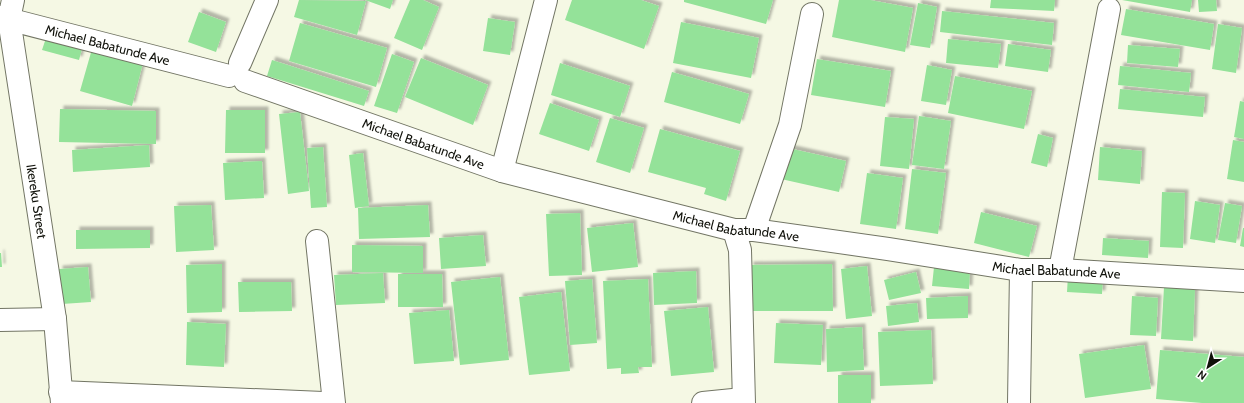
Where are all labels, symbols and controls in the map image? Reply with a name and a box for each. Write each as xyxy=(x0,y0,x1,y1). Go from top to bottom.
street label: Michael Babatunde Ave xyxy=(43,21,172,69)
street label: Michael Babatunde Ave xyxy=(360,115,487,172)
street label: Ikereku Street xyxy=(23,163,51,240)
street label: Michael Babatunde Ave xyxy=(671,207,800,244)
street label: Michael Babatunde Ave xyxy=(991,258,1121,282)
north arrow xyxy=(1188,347,1228,387)
text: N xyxy=(1195,367,1209,383)

